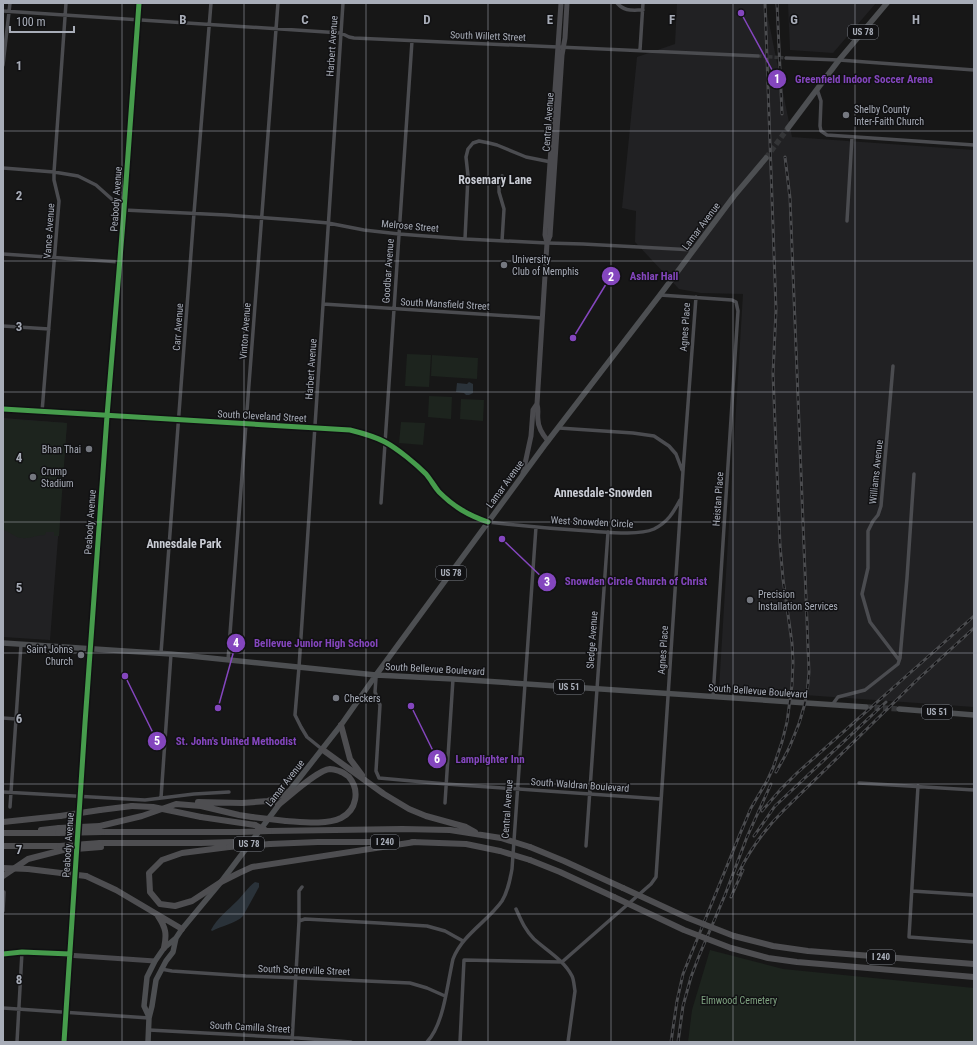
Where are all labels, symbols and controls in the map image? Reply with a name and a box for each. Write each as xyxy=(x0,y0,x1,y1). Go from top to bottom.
scale bar xyxy=(10,8,74,34)
text: B xyxy=(179,12,187,27)
text: C xyxy=(301,12,309,27)
text: D xyxy=(423,12,431,27)
text: E xyxy=(547,12,554,27)
text: F xyxy=(669,12,675,27)
text: G xyxy=(790,12,798,27)
text: H xyxy=(912,12,920,27)
text: 100 m xyxy=(16,15,46,29)
street label: Harbert Avenue xyxy=(324,15,340,77)
road number: US 78 xyxy=(848,25,878,39)
street label: South Willett Street xyxy=(450,29,526,43)
text: 1 xyxy=(16,58,22,73)
callout: Greenfield Indoor Soccer Arena xyxy=(767,67,941,90)
text: 1 xyxy=(774,72,780,86)
text: Greenfield Indoor Soccer Arena xyxy=(795,73,933,86)
street label: Central Avenue xyxy=(540,92,556,152)
place label: Shelby County Inter-Faith Church xyxy=(854,104,924,127)
marker: Shelby County Inter-Faith Church xyxy=(841,110,851,120)
street label: Peabody Avenue xyxy=(108,166,124,232)
district label: Rosemary Lane xyxy=(458,173,532,187)
text: 2 xyxy=(16,188,23,203)
street label: Lamar Avenue xyxy=(680,200,722,252)
street label: Vance Avenue xyxy=(42,203,56,259)
street label: Melrose Street xyxy=(381,218,439,234)
street label: Goodbar Avenue xyxy=(380,238,396,304)
place label: University Club of Memphis xyxy=(512,254,579,277)
marker: University Club of Memphis xyxy=(499,260,509,270)
callout: Ashlar Hall xyxy=(601,265,686,288)
text: 2 xyxy=(608,270,614,284)
text: Ashlar Hall xyxy=(630,270,679,283)
street label: South Mansfield Street xyxy=(400,296,490,312)
street label: Vinton Avenue xyxy=(238,302,252,360)
street label: Agnes Place xyxy=(678,302,692,352)
street label: Carr Avenue xyxy=(171,303,185,351)
text: 3 xyxy=(16,319,22,334)
street label: Harbert Avenue xyxy=(303,338,319,400)
street label: South Cleveland Street xyxy=(217,408,307,424)
street label: Williams Avenue xyxy=(867,439,885,505)
place label: Bhan Thai xyxy=(42,444,81,455)
marker: Bhan Thai xyxy=(84,444,94,454)
text: 4 xyxy=(16,450,23,465)
street label: Lamar Avenue xyxy=(484,458,526,510)
place label: Crump Stadium xyxy=(41,466,74,489)
street label: Heistan Place xyxy=(711,471,725,527)
marker: Crump Stadium xyxy=(28,472,38,482)
district label: Annesdale-Snowden xyxy=(554,486,652,500)
street label: Peabody Avenue xyxy=(82,489,98,555)
street label: West Snowden Circle xyxy=(550,514,634,530)
district label: Annesdale Park xyxy=(146,537,222,551)
road number: US 78 xyxy=(436,566,466,580)
callout: Snowden Circle Church of Christ xyxy=(537,570,715,593)
text: 3 xyxy=(544,575,550,589)
text: Snowden Circle Church of Christ xyxy=(565,575,708,588)
text: 5 xyxy=(16,580,23,595)
place label: Precision Installation Services xyxy=(758,589,838,612)
marker: Precision Installation Services xyxy=(745,595,755,605)
street label: Sledge Avenue xyxy=(584,610,600,669)
street label: Agnes Place xyxy=(656,625,670,675)
callout: Bellevue Junior High School xyxy=(226,631,386,654)
text: 4 xyxy=(233,636,239,650)
text: Bellevue Junior High School xyxy=(254,637,378,650)
place label: Saint Johns Church xyxy=(27,644,73,667)
marker: Saint Johns Church xyxy=(76,650,86,660)
street label: South Bellevue Boulevard xyxy=(385,661,485,677)
road number: US 51 xyxy=(554,680,584,694)
street label: South Bellevue Boulevard xyxy=(708,682,808,700)
marker: Checkers xyxy=(331,693,341,703)
place label: Checkers xyxy=(344,693,381,704)
road number: US 51 xyxy=(922,705,952,719)
text: 6 xyxy=(16,711,23,726)
callout: St. John's United Methodist xyxy=(147,730,304,753)
text: 5 xyxy=(154,734,160,748)
text: St. John's United Methodist xyxy=(176,735,297,748)
callout: Lamplighter Inn xyxy=(427,747,533,770)
text: 6 xyxy=(434,752,440,766)
text: Lamplighter Inn xyxy=(455,753,525,766)
street label: Lamar Avenue xyxy=(263,757,307,808)
street label: South Waldran Boulevard xyxy=(530,776,630,794)
street label: Central Avenue xyxy=(499,779,515,839)
street label: Peabody Avenue xyxy=(60,812,76,878)
road number: I 240 xyxy=(371,835,399,849)
road number: US 78 xyxy=(234,837,264,851)
text: 7 xyxy=(16,842,23,857)
road number: I 240 xyxy=(867,950,895,964)
street label: South Somerville Street xyxy=(258,963,350,977)
text: 8 xyxy=(16,972,22,987)
park label: Elmwood Cemetery xyxy=(701,995,777,1006)
street label: South Camilla Street xyxy=(210,1019,291,1035)

